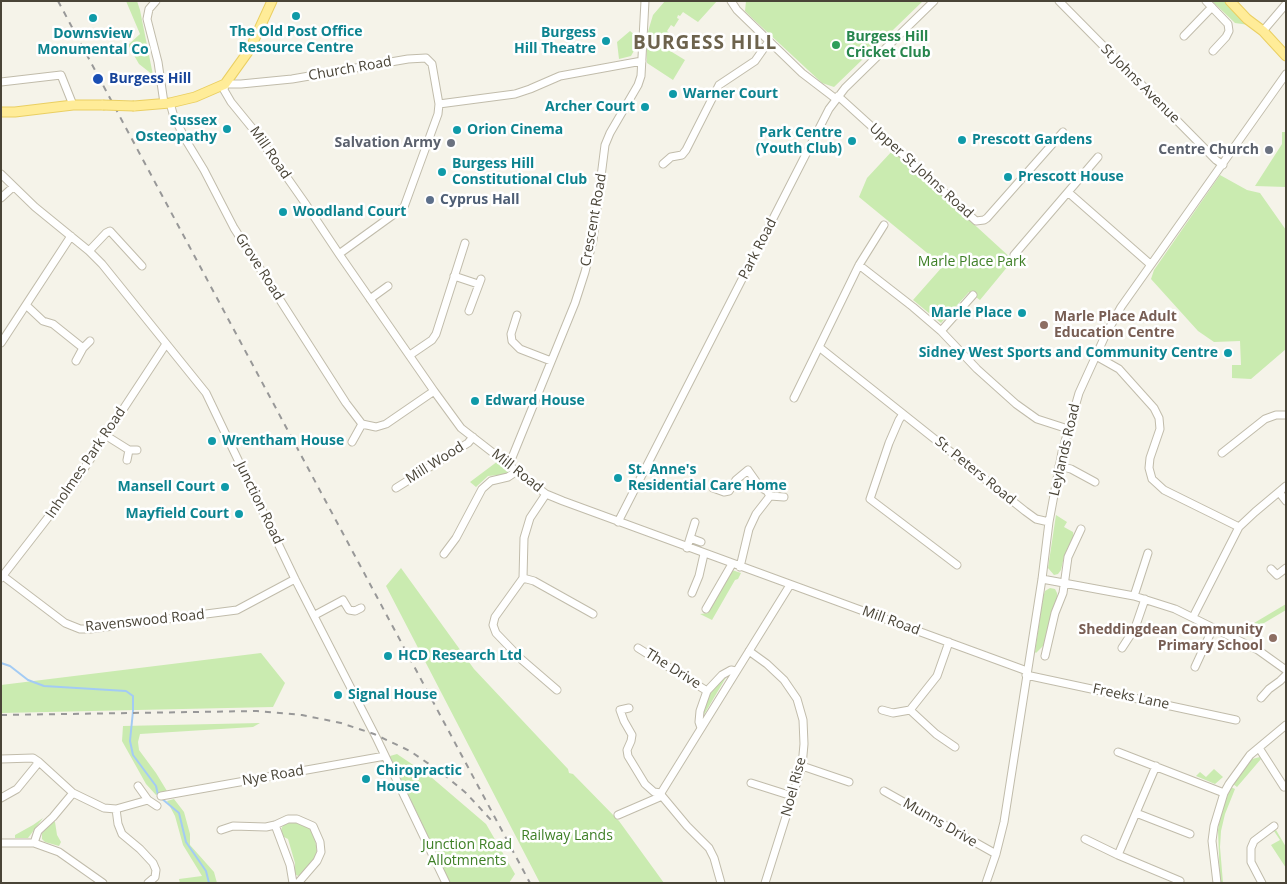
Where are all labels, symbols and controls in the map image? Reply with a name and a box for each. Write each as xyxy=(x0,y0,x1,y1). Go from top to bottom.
marker: The Old Post Office Resource Centre xyxy=(290,10,302,22)
marker: Downsview Monumental Co xyxy=(87,12,99,24)
place label: The Old Post Office Resource Centre xyxy=(230,24,362,56)
place label: Burgess Hill Theatre xyxy=(514,25,596,58)
place label: Downsview Monumental Co xyxy=(37,26,149,58)
place label: Burgess Hill Cricket Club xyxy=(846,29,931,62)
district label: BURGESS HILL xyxy=(631,33,779,55)
marker: Burgess Hill Theatre xyxy=(600,35,612,47)
marker: Burgess Hill Cricket Club xyxy=(830,39,842,51)
street label: St Johns Avenue xyxy=(1097,41,1183,127)
street label: Church Road xyxy=(307,53,393,85)
place label: Burgess Hill xyxy=(109,71,191,87)
marker: Burgess Hill xyxy=(91,72,105,86)
place label: Warner Court xyxy=(683,86,778,102)
marker: Warner Court xyxy=(667,88,679,100)
place label: Archer Court xyxy=(545,99,635,115)
marker: Archer Court xyxy=(639,101,651,113)
place label: Sussex Osteopathy xyxy=(135,113,217,146)
street label: Upper St Johns Road xyxy=(866,120,976,222)
place label: Orion Cinema xyxy=(467,122,563,138)
marker: Sussex Osteopathy xyxy=(221,123,233,135)
street label: Mill Road xyxy=(246,124,294,182)
marker: Orion Cinema xyxy=(451,124,463,136)
place label: Park Centre (Youth Club) xyxy=(756,125,842,158)
place label: Prescott Gardens xyxy=(972,132,1092,148)
marker: Prescott Gardens xyxy=(956,134,968,146)
place label: Salvation Army xyxy=(335,135,441,151)
marker: Park Centre (Youth Club) xyxy=(846,135,858,147)
marker: Salvation Army xyxy=(445,137,457,149)
place label: Centre Church xyxy=(1158,142,1259,158)
marker: Centre Church xyxy=(1263,144,1275,156)
place label: Burgess Hill Constitutional Club xyxy=(452,156,587,188)
marker: Burgess Hill Constitutional Club xyxy=(436,166,448,178)
place label: Prescott House xyxy=(1018,169,1124,185)
marker: Prescott House xyxy=(1002,171,1014,183)
street label: Crescent Road xyxy=(578,172,610,268)
place label: Cyprus Hall xyxy=(440,192,520,208)
marker: Cyprus Hall xyxy=(424,194,436,206)
place label: Woodland Court xyxy=(293,204,406,220)
marker: Woodland Court xyxy=(277,206,289,218)
street label: Park Road xyxy=(735,216,781,282)
street label: Grove Road xyxy=(231,230,287,304)
park label: Marle Place Park xyxy=(918,254,1026,270)
place label: Marle Place xyxy=(931,305,1012,321)
marker: Marle Place xyxy=(1016,307,1028,319)
place label: Marle Place Adult Education Centre xyxy=(1054,309,1177,342)
marker: Marle Place Adult Education Centre xyxy=(1038,319,1050,331)
place label: Sidney West Sports and Community Centre xyxy=(919,345,1218,361)
marker: Sidney West Sports and Community Centre xyxy=(1222,347,1234,359)
place label: Edward House xyxy=(485,393,585,409)
marker: Edward House xyxy=(469,395,481,407)
street label: Leylands Road xyxy=(1046,402,1084,498)
street label: Inholmes Park Road xyxy=(43,404,129,522)
place label: Wrentham House xyxy=(222,433,344,449)
street label: St. Peters Road xyxy=(931,433,1019,509)
marker: Wrentham House xyxy=(206,435,218,447)
street label: Mill Wood xyxy=(403,439,467,487)
street label: Mill Road xyxy=(488,446,546,496)
street label: Junction Road xyxy=(232,459,286,547)
place label: St. Anne's Residential Care Home xyxy=(628,462,787,494)
marker: St. Anne's Residential Care Home xyxy=(612,472,624,484)
place label: Mansell Court xyxy=(118,479,215,495)
marker: Mansell Court xyxy=(219,481,231,493)
place label: Mayfield Court xyxy=(125,506,229,522)
marker: Mayfield Court xyxy=(233,508,245,520)
street label: Mill Road xyxy=(860,603,922,639)
street label: Ravenswood Road xyxy=(85,606,205,636)
place label: Sheddingdean Community Primary School xyxy=(1078,622,1263,654)
marker: Sheddingdean Community Primary School xyxy=(1267,632,1279,644)
street label: The Drive xyxy=(642,645,704,693)
place label: HCD Research Ltd xyxy=(398,648,522,664)
marker: HCD Research Ltd xyxy=(382,650,394,662)
street label: Freeks Lane xyxy=(1091,681,1171,713)
place label: Signal House xyxy=(348,687,437,703)
marker: Signal House xyxy=(332,689,344,701)
street label: Noel Rise xyxy=(778,756,810,818)
street label: Nye Road xyxy=(241,762,305,790)
place label: Chiropractic House xyxy=(376,763,462,796)
marker: Chiropractic House xyxy=(360,773,372,785)
street label: Munns Drive xyxy=(900,795,980,851)
park label: Railway Lands xyxy=(521,828,613,844)
park label: Junction Road Allotmnents xyxy=(422,837,512,870)

